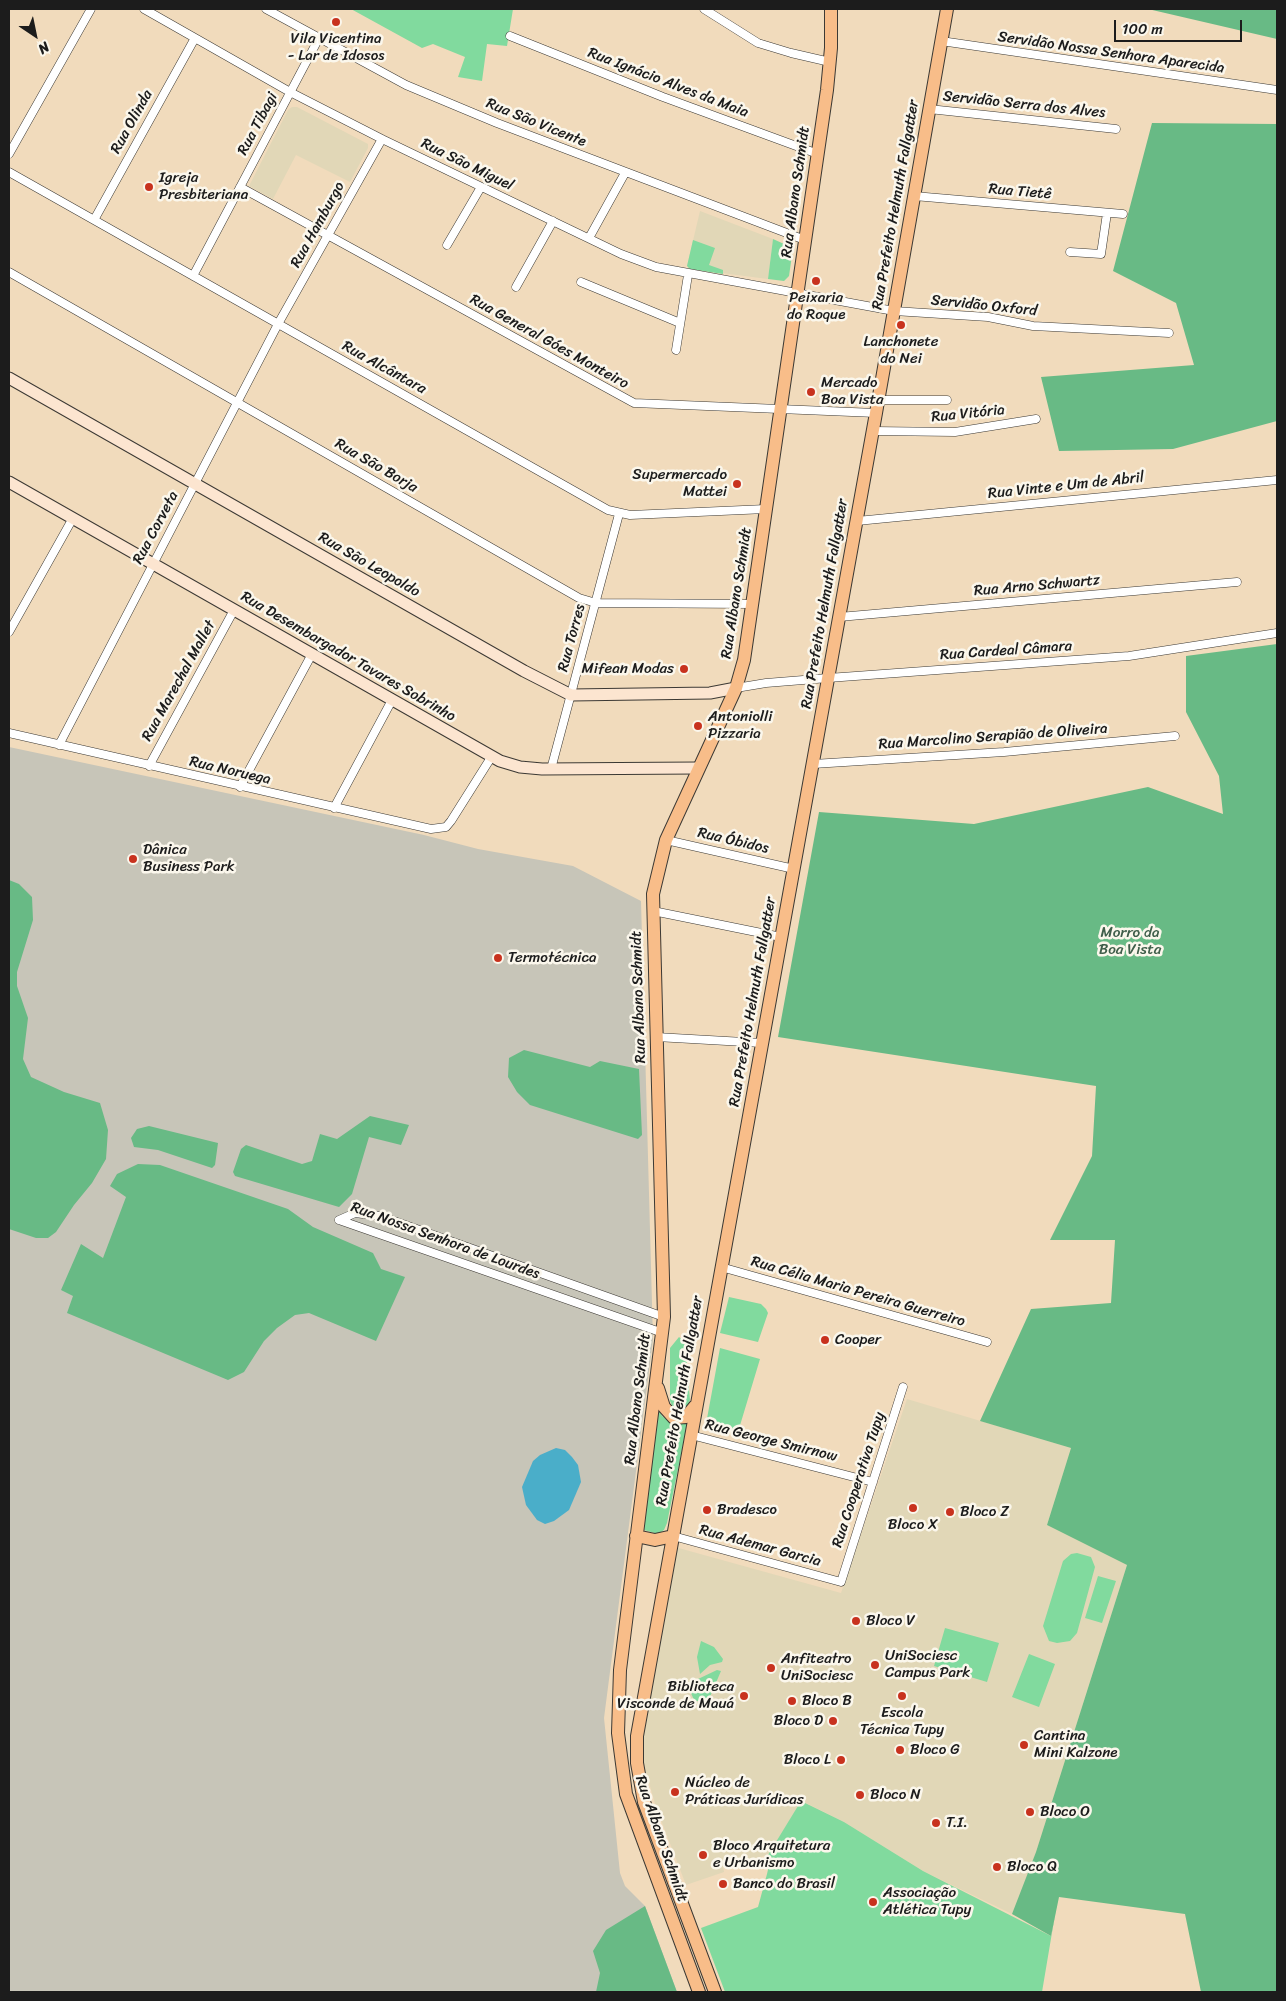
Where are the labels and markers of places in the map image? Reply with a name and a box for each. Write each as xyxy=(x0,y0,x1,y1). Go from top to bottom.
marker: Vila Vicentina - Lar de Idosos xyxy=(330,16,342,28)
place label: Vila Vicentina - Lar de Idosos xyxy=(287,30,385,65)
place label: Igreja Presbiteriana xyxy=(159,169,248,204)
marker: Igreja Presbiteriana xyxy=(143,181,155,193)
marker: Peixaria do Roque xyxy=(810,275,822,287)
place label: Peixaria do Roque xyxy=(787,289,845,324)
marker: Lanchonete do Nei xyxy=(895,319,907,331)
place label: Lanchonete do Nei xyxy=(863,333,939,368)
place label: Mercado Boa Vista xyxy=(821,374,884,409)
marker: Mercado Boa Vista xyxy=(805,386,817,398)
place label: Supermercado Mattei xyxy=(632,466,727,501)
marker: Supermercado Mattei xyxy=(731,478,743,490)
place label: Mifean Modas xyxy=(582,660,674,678)
marker: Mifean Modas xyxy=(678,663,690,675)
place label: Antoniolli Pizzaria xyxy=(708,708,772,743)
marker: Antoniolli Pizzaria xyxy=(692,720,704,732)
place label: Dânica Business Park xyxy=(143,841,235,876)
marker: Dânica Business Park xyxy=(127,853,139,865)
place label: Termotécnica xyxy=(508,949,596,967)
marker: Termotécnica xyxy=(492,952,504,964)
place label: Cooper xyxy=(835,1331,881,1349)
marker: Cooper xyxy=(819,1334,831,1346)
place label: Bradesco xyxy=(717,1501,777,1519)
marker: Bloco X xyxy=(907,1502,919,1514)
place label: Bloco Z xyxy=(960,1503,1009,1521)
marker: Bradesco xyxy=(701,1504,713,1516)
marker: Bloco Z xyxy=(944,1506,956,1518)
place label: Bloco X xyxy=(888,1516,938,1534)
place label: Bloco V xyxy=(866,1612,915,1630)
marker: Bloco V xyxy=(850,1615,862,1627)
place label: UniSociesc Campus Park xyxy=(885,1647,970,1682)
place label: Anfiteatro UniSociesc xyxy=(781,1650,853,1685)
marker: UniSociesc Campus Park xyxy=(869,1659,881,1671)
marker: Anfiteatro UniSociesc xyxy=(765,1662,777,1674)
place label: Biblioteca Visconde de Mauá xyxy=(617,1678,734,1713)
marker: Biblioteca Visconde de Mauá xyxy=(738,1690,750,1702)
marker: Escola Técnica Tupy xyxy=(896,1690,908,1702)
place label: Bloco B xyxy=(802,1692,852,1710)
marker: Bloco B xyxy=(786,1695,798,1707)
place label: Escola Técnica Tupy xyxy=(860,1704,944,1739)
place label: Bloco D xyxy=(774,1712,823,1730)
marker: Bloco D xyxy=(827,1715,839,1727)
place label: Cantina Mini Kalzone xyxy=(1034,1727,1118,1762)
marker: Cantina Mini Kalzone xyxy=(1018,1739,1030,1751)
place label: Bloco G xyxy=(910,1741,960,1759)
marker: Bloco G xyxy=(894,1744,906,1756)
place label: Bloco L xyxy=(784,1751,831,1769)
marker: Bloco L xyxy=(835,1754,847,1766)
place label: Núcleo de Práticas Jurídicas xyxy=(685,1774,804,1809)
marker: Núcleo de Práticas Jurídicas xyxy=(669,1786,681,1798)
place label: Bloco N xyxy=(870,1786,921,1804)
marker: Bloco N xyxy=(854,1789,866,1801)
place label: Bloco O xyxy=(1040,1803,1090,1821)
marker: Bloco O xyxy=(1024,1806,1036,1818)
place label: T.I. xyxy=(946,1814,968,1832)
marker: T.I. xyxy=(930,1817,942,1829)
place label: Bloco Arquitetura e Urbanismo xyxy=(713,1837,830,1872)
marker: Bloco Arquitetura e Urbanismo xyxy=(697,1849,709,1861)
place label: Bloco Q xyxy=(1007,1858,1057,1876)
marker: Bloco Q xyxy=(991,1861,1003,1873)
place label: Banco do Brasil xyxy=(733,1875,835,1893)
marker: Banco do Brasil xyxy=(717,1878,729,1890)
place label: Associação Atlética Tupy xyxy=(883,1884,971,1919)
marker: Associação Atlética Tupy xyxy=(867,1896,879,1908)

